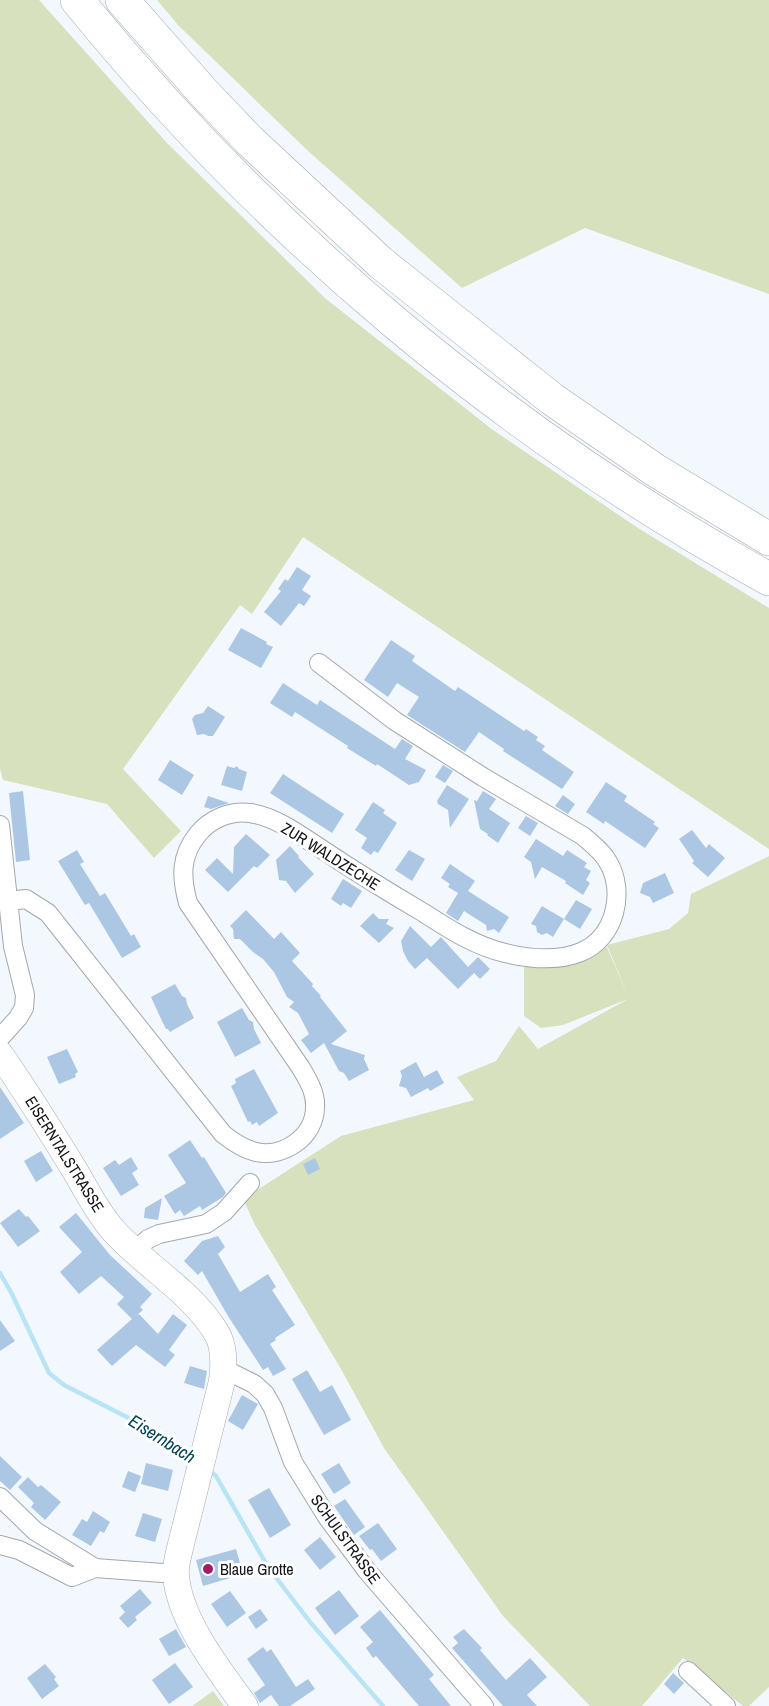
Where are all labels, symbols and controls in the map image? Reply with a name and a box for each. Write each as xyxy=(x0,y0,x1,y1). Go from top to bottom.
street label: ZUR WALDZECHE xyxy=(277,817,385,895)
street label: EISERNTALSTRASSE xyxy=(20,1092,110,1216)
water label: Eisernbach xyxy=(124,1408,201,1469)
street label: SCHULSTRASSE xyxy=(306,1490,386,1588)
place label: Blaue Grotte xyxy=(220,1558,294,1580)
marker: Blaue Grotte xyxy=(201,1562,215,1576)

